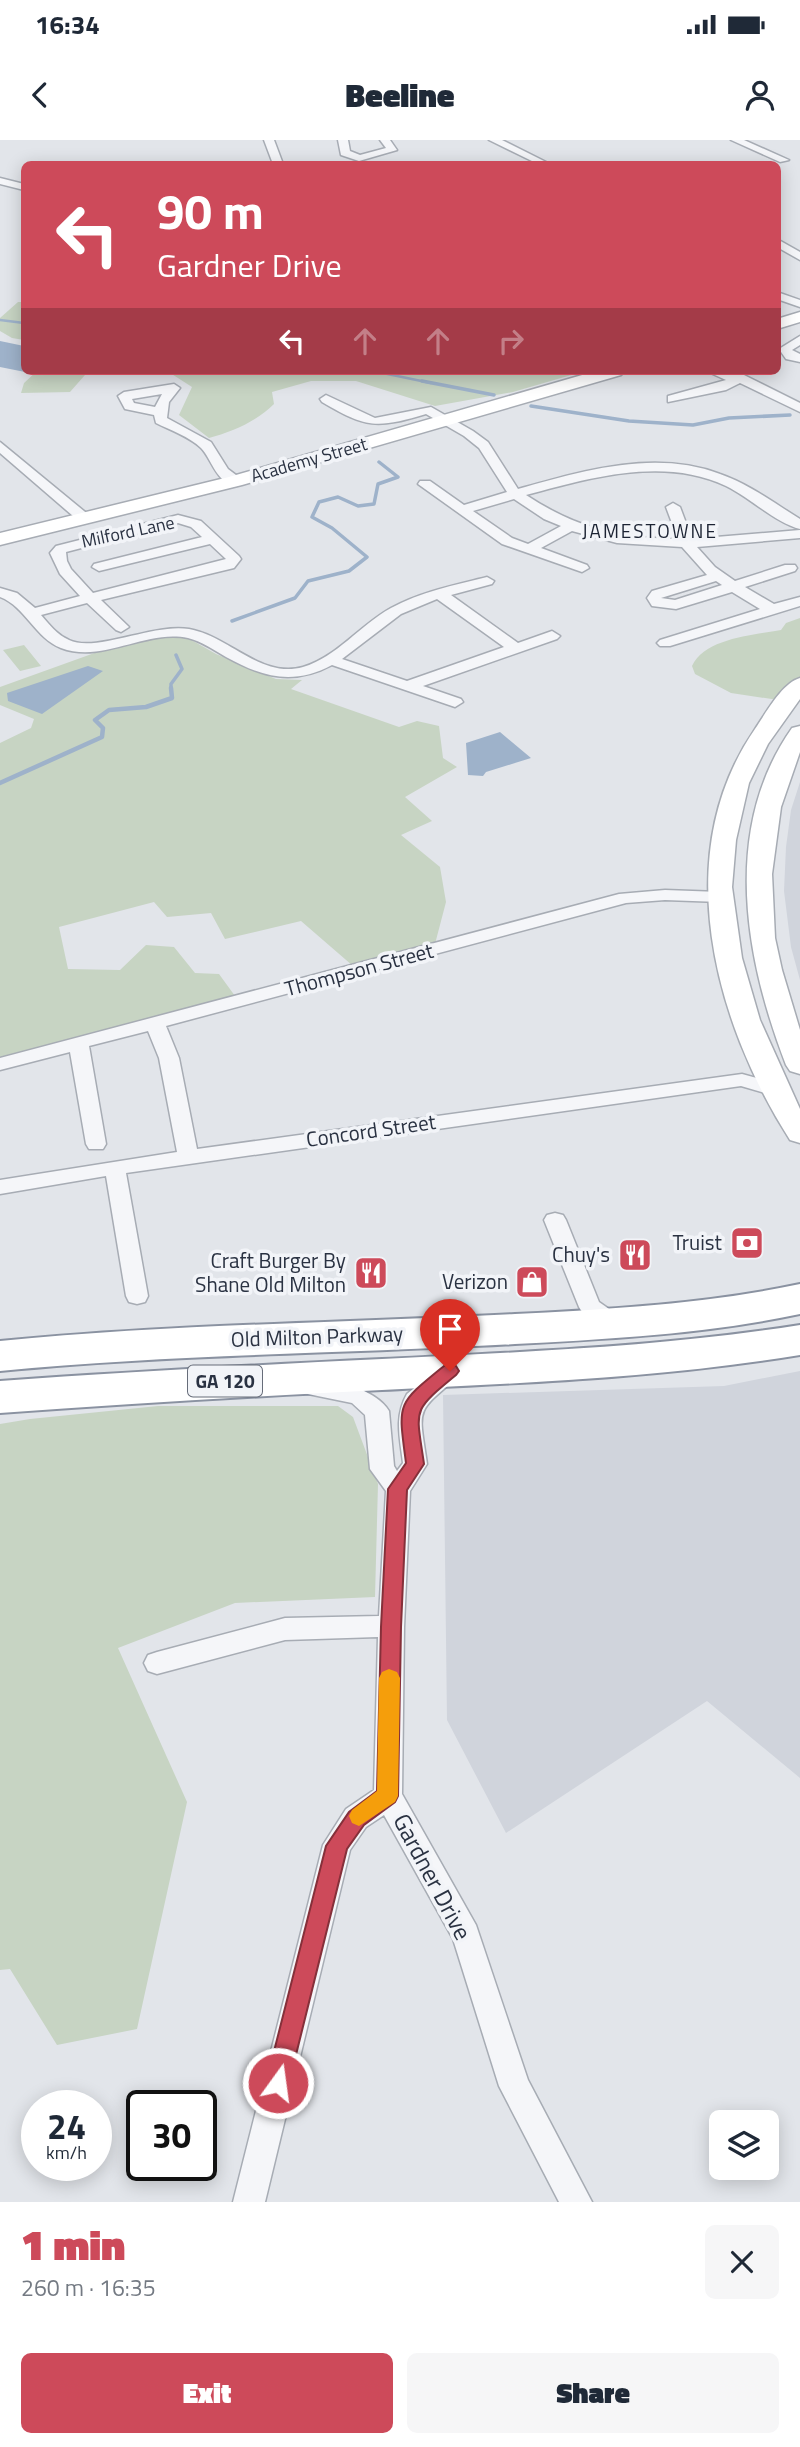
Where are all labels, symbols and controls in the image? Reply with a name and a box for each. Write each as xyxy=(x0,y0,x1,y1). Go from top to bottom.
text: 16:34 xyxy=(35,5,100,44)
text: Beeline xyxy=(346,71,454,119)
icon: back xyxy=(21,76,59,114)
icon: person xyxy=(741,76,779,114)
text: 90 m xyxy=(157,173,264,248)
icon: left xyxy=(42,189,133,280)
text: Gardner Drive xyxy=(157,241,342,289)
icon: left xyxy=(273,322,311,360)
icon: ahead xyxy=(346,322,384,360)
icon: ahead xyxy=(419,322,457,360)
icon: right xyxy=(492,322,530,360)
street label: Academy Street xyxy=(247,430,371,489)
street label: Milford Lane xyxy=(79,508,177,555)
district label: JAMESTOWNE xyxy=(582,516,718,545)
street label: Thompson Street xyxy=(281,934,437,1004)
street label: Concord Street xyxy=(304,1105,438,1155)
bank icon: Truist xyxy=(728,1224,766,1262)
place label: Truist xyxy=(673,1226,723,1258)
restaurant icon: Chuy's xyxy=(616,1236,654,1274)
place label: Chuy's xyxy=(552,1238,610,1270)
place label: Craft Burger By Shane Old Milton xyxy=(195,1244,346,1300)
restaurant icon: Craft Burger By Shane Old Milton xyxy=(352,1254,390,1292)
shop icon: Verizon xyxy=(513,1263,551,1301)
place label: Verizon xyxy=(442,1265,508,1297)
pin xyxy=(420,1299,480,1371)
icon: arrive xyxy=(431,1310,469,1348)
street label: Old Milton Parkway xyxy=(230,1317,404,1355)
road number: GA 120 xyxy=(188,1366,262,1396)
street label: Gardner Drive xyxy=(384,1807,481,1946)
position arrow xyxy=(241,2046,315,2120)
speed limit sign: 30 xyxy=(126,2090,217,2181)
text: 24 xyxy=(47,2099,86,2153)
map controls xyxy=(709,2110,779,2180)
button: layers xyxy=(709,2110,779,2180)
text: km/h xyxy=(46,2139,87,2166)
text: 1 min xyxy=(21,2212,125,2276)
button: close xyxy=(705,2225,779,2299)
text: 260 m · 16:35 xyxy=(21,2270,156,2305)
button: Exit xyxy=(21,2353,393,2433)
button: Share xyxy=(407,2353,779,2433)

